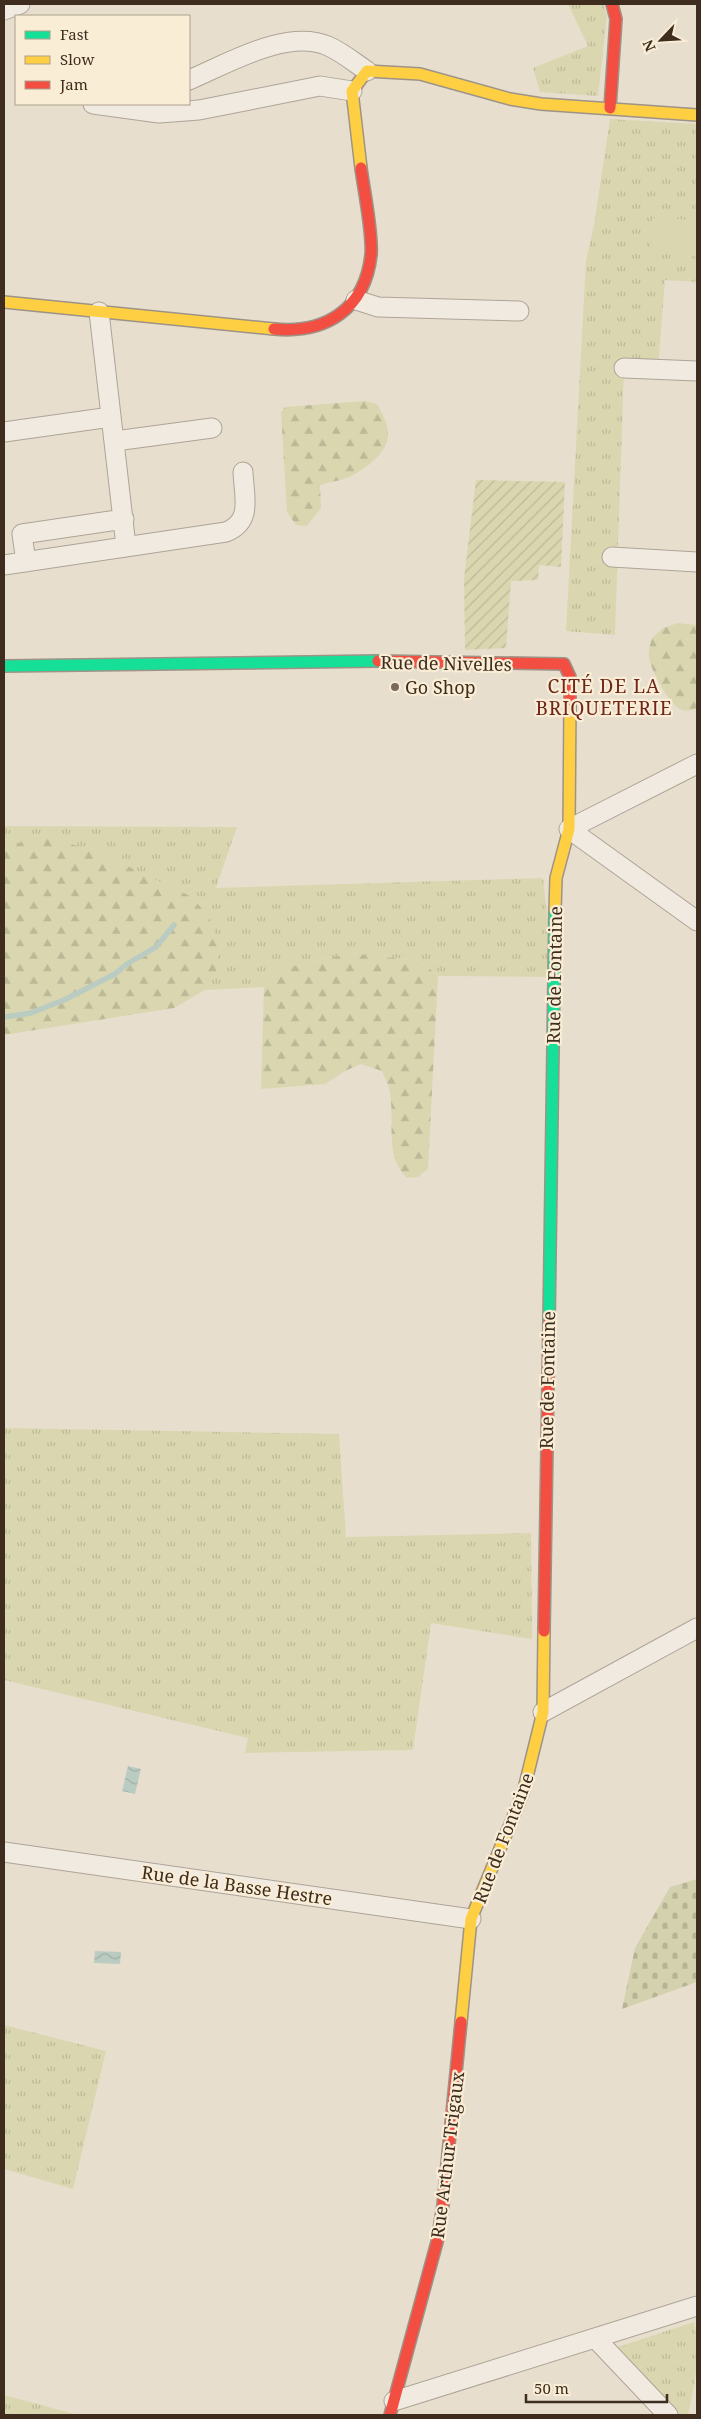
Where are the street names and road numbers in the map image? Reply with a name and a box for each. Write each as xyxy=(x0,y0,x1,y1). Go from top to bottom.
street label: Rue de Nivelles xyxy=(380,650,512,676)
street label: Rue de Fontaine xyxy=(541,906,567,1044)
street label: Rue de Fontaine xyxy=(534,1311,560,1449)
street label: Rue de Fontaine xyxy=(467,1769,539,1907)
street label: Rue de la Basse Hestre xyxy=(140,1860,334,1910)
street label: Rue Arthur Trigaux xyxy=(425,2070,469,2240)

